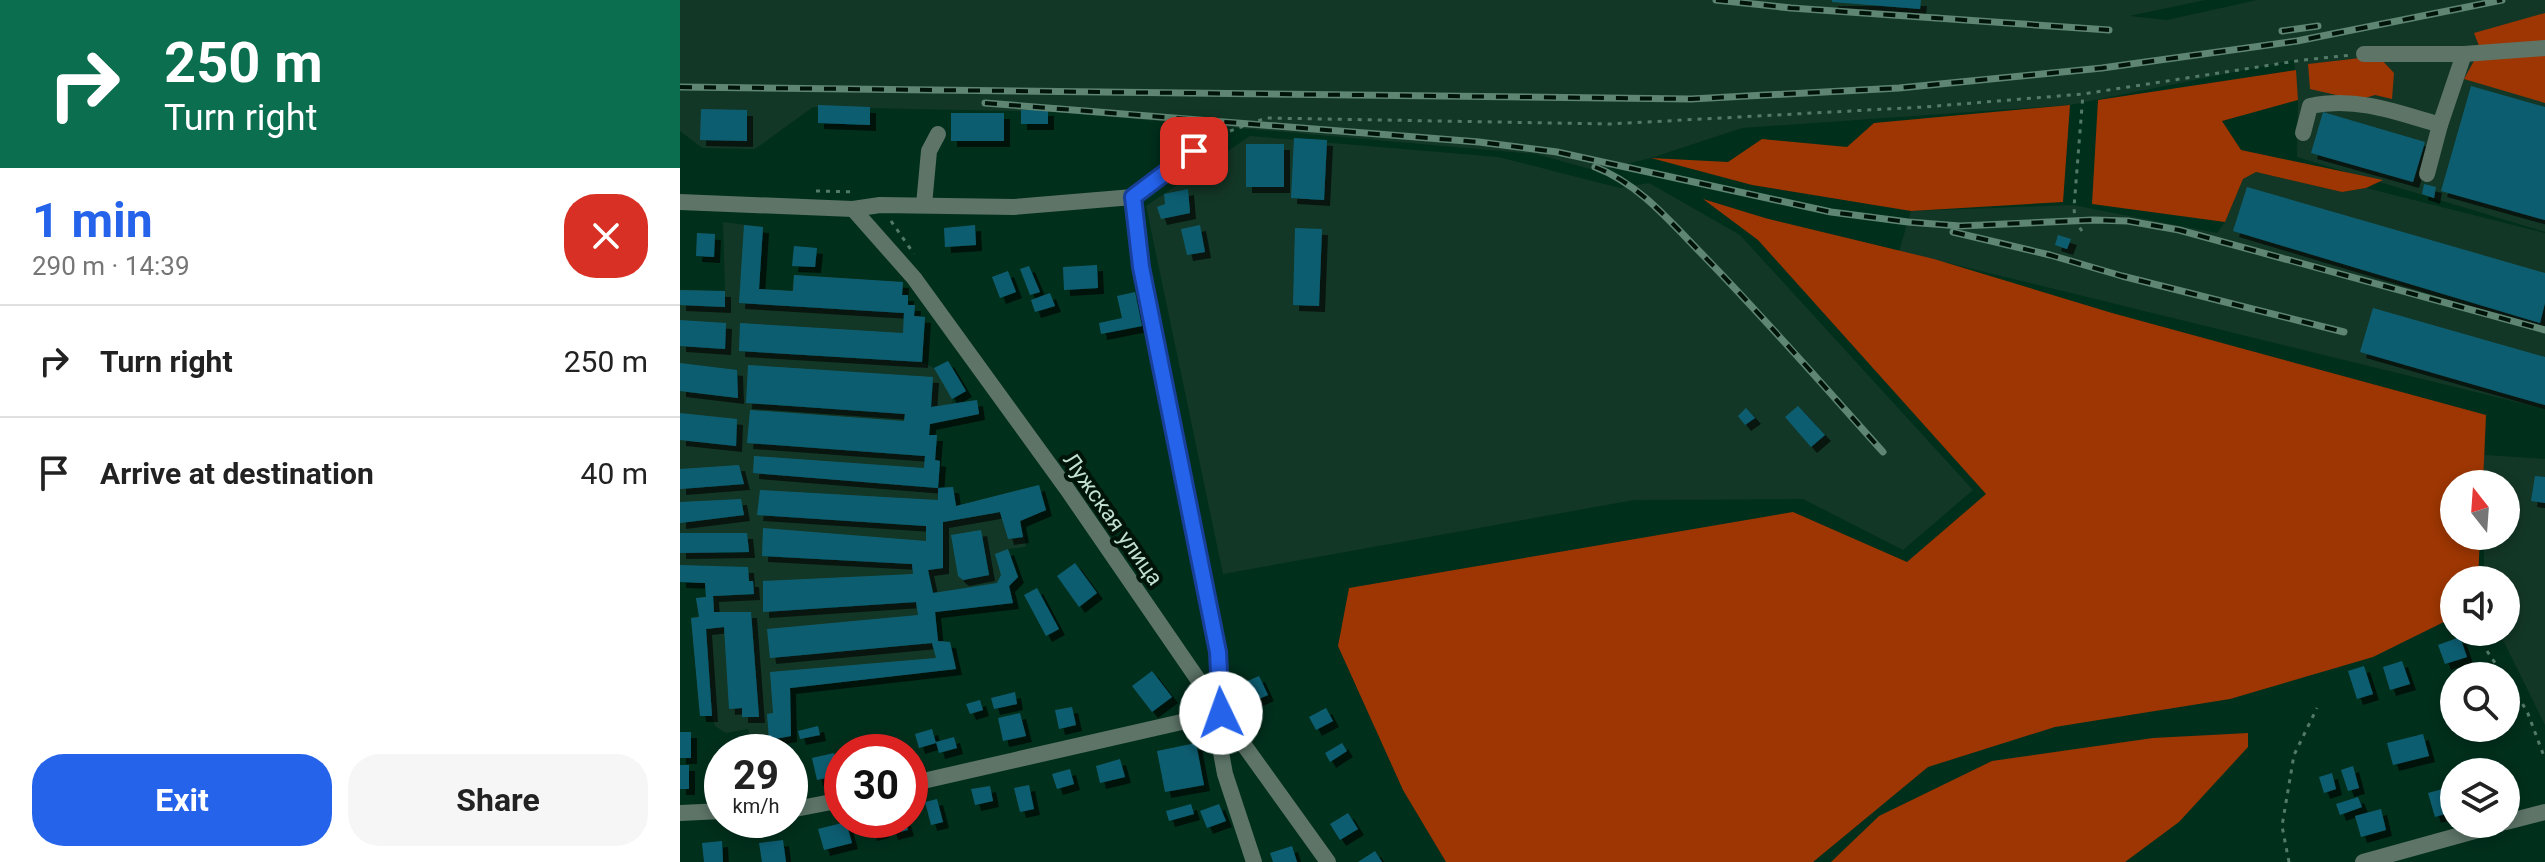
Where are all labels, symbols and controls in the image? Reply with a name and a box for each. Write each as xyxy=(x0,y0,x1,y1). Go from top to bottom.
text: 250 m xyxy=(164,30,323,96)
icon: right xyxy=(32,32,136,136)
text: Turn right xyxy=(164,97,317,139)
pin xyxy=(1160,117,1228,185)
icon: arrive xyxy=(1172,129,1216,173)
text: 1 min xyxy=(32,192,153,249)
button: close xyxy=(564,194,648,278)
text: 290 m · 14:39 xyxy=(32,251,190,281)
icon: right xyxy=(32,339,76,383)
text: Turn right xyxy=(100,344,233,379)
text: 250 m xyxy=(564,344,648,379)
street label: Лужская улица xyxy=(1058,448,1168,590)
icon: arrive xyxy=(32,451,76,495)
text: Arrive at destination xyxy=(100,456,374,491)
text: 40 m xyxy=(581,456,648,491)
north arrow xyxy=(2440,470,2520,550)
map controls xyxy=(2440,470,2520,838)
button: sound xyxy=(2440,566,2520,646)
button: search xyxy=(2440,662,2520,742)
position arrow xyxy=(1179,671,1263,755)
speed limit sign: 30 xyxy=(824,734,928,838)
text: 29 xyxy=(733,752,779,799)
button: Exit xyxy=(32,754,332,846)
button: Share xyxy=(348,754,648,846)
button: layers xyxy=(2440,758,2520,838)
text: km/h xyxy=(733,794,779,818)

